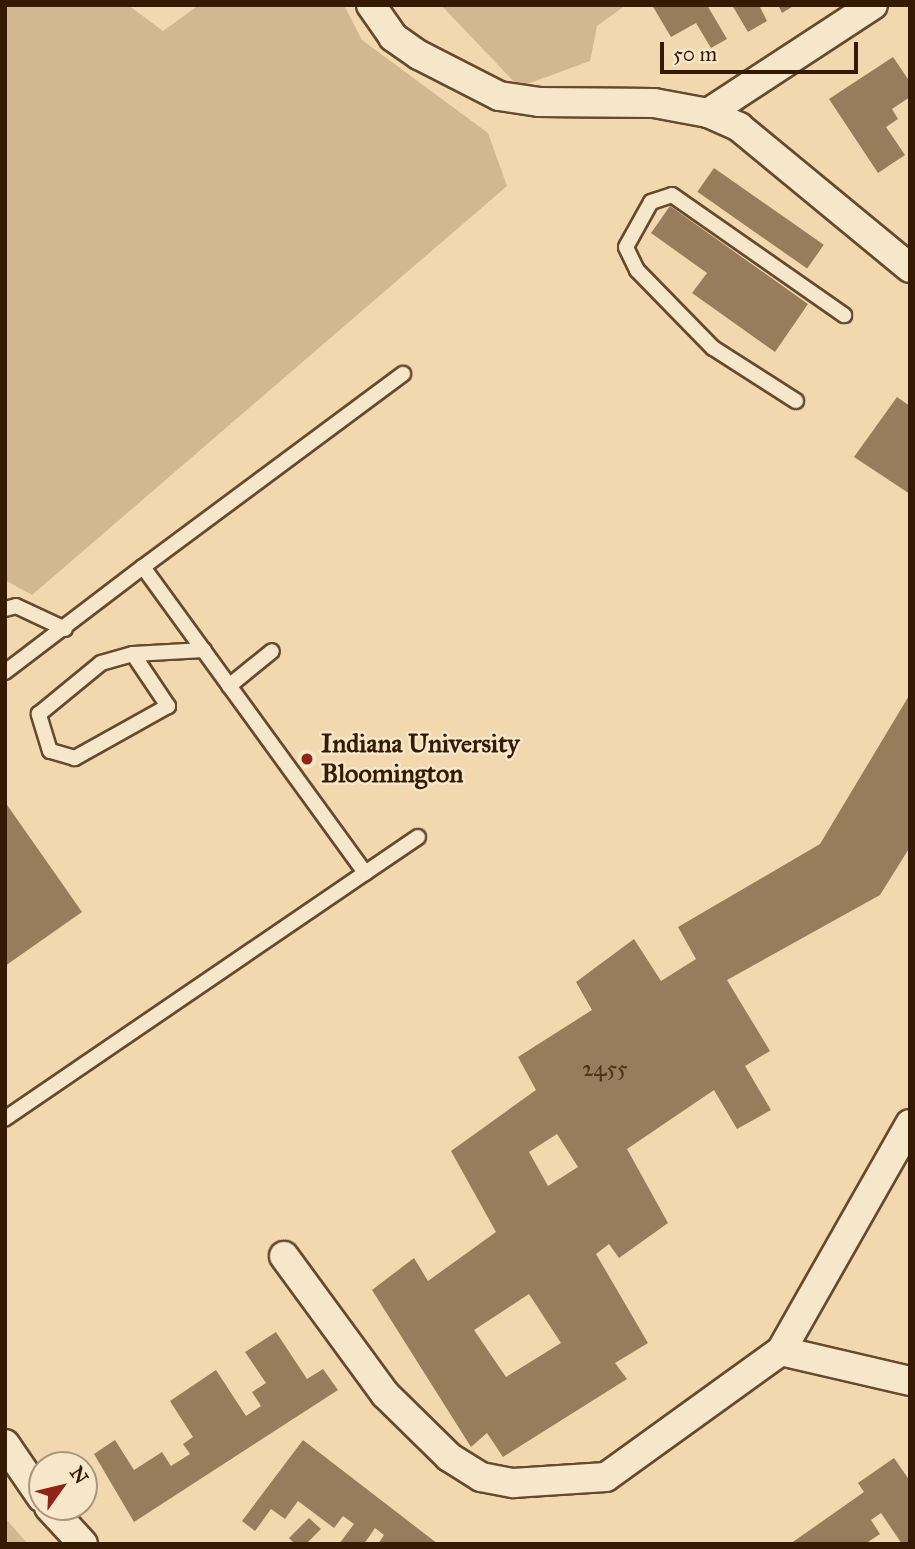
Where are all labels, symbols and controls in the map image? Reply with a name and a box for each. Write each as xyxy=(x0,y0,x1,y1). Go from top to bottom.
scale bar xyxy=(663,28,861,72)
text: 50 m xyxy=(673,41,717,67)
place label: Indiana University Bloomington xyxy=(321,728,520,790)
marker: Indiana University Bloomington xyxy=(299,751,315,767)
house number: 2455 xyxy=(582,1054,628,1082)
north arrow xyxy=(28,1451,98,1521)
text: N xyxy=(65,1462,93,1488)

